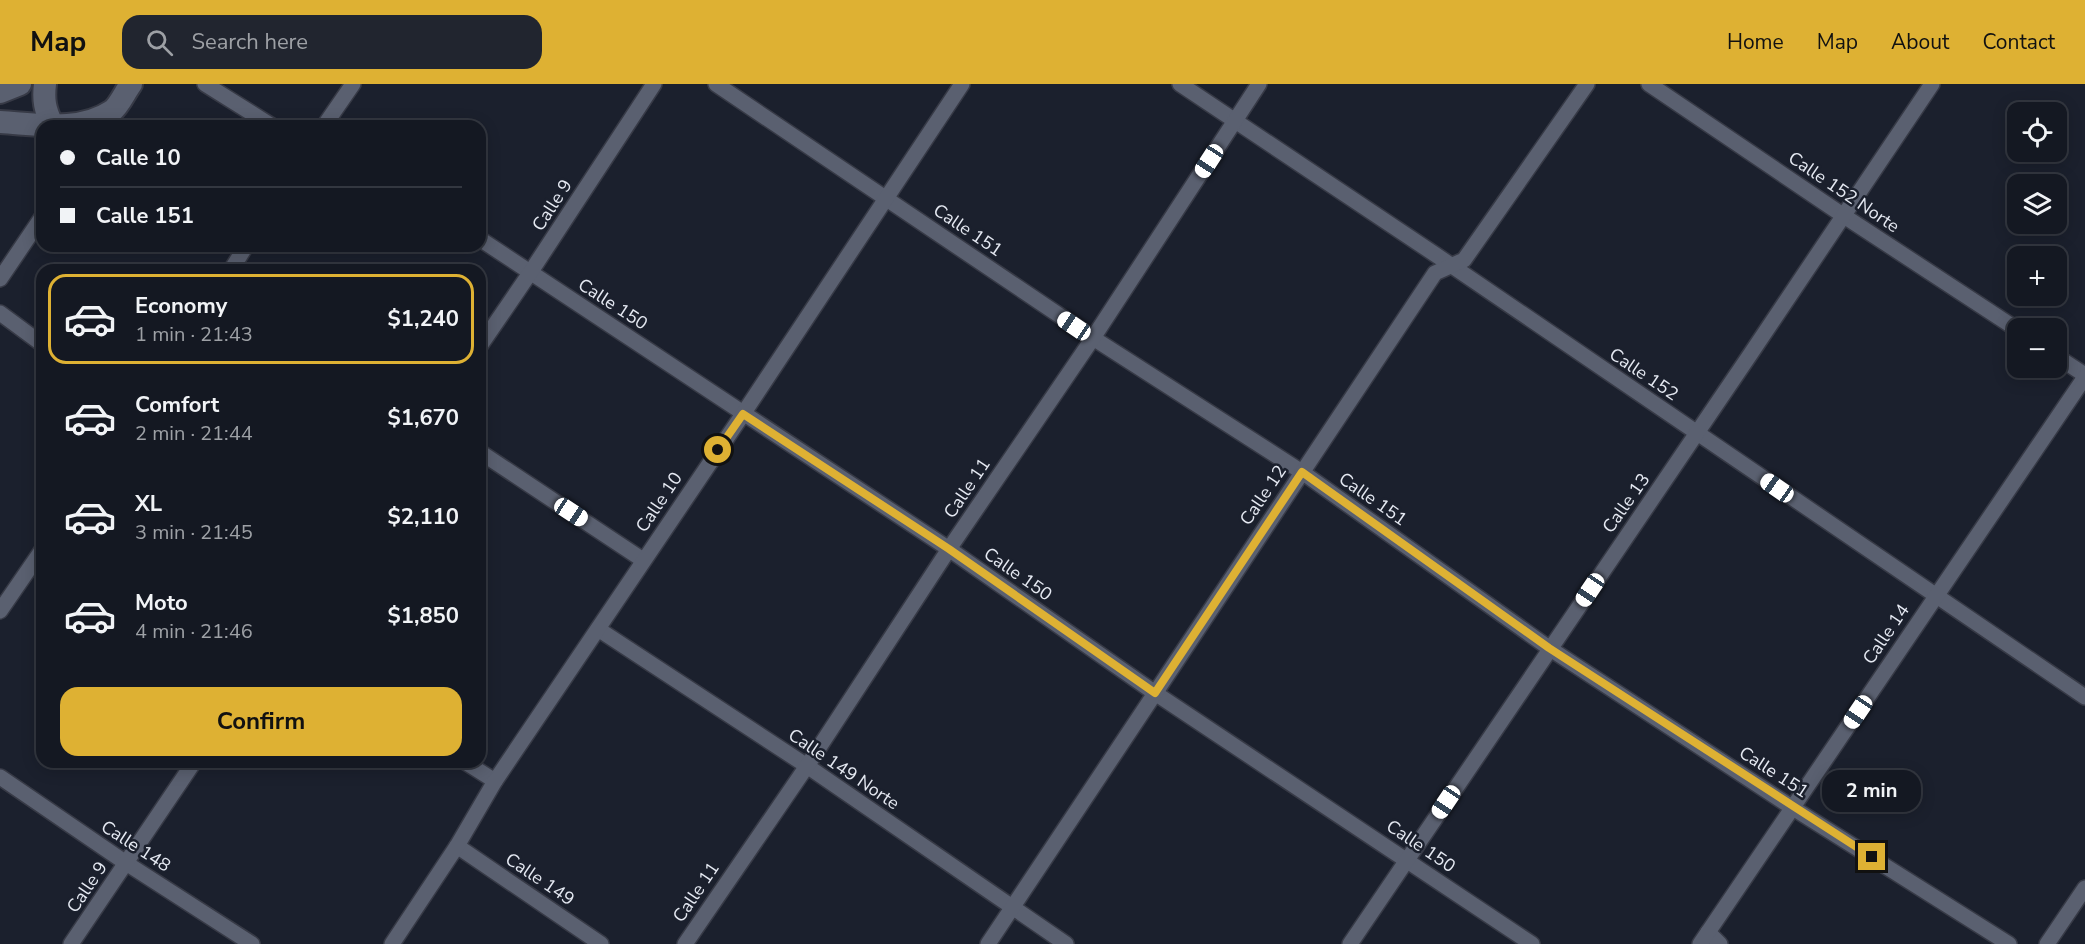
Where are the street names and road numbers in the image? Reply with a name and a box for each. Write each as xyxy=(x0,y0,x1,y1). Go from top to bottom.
street label: Calle 152 Norte xyxy=(1784,146,1904,238)
street label: Calle 9 xyxy=(526,175,578,235)
street label: Calle 151 xyxy=(929,198,1007,262)
street label: Calle 150 xyxy=(574,273,652,335)
street label: Calle 152 xyxy=(1605,342,1683,406)
street label: Calle 11 xyxy=(938,453,996,523)
street label: Calle 12 xyxy=(1234,460,1292,530)
street label: Calle 10 xyxy=(630,467,688,537)
street label: Calle 151 xyxy=(1334,467,1412,531)
street label: Calle 13 xyxy=(1597,468,1655,538)
street label: Calle 150 xyxy=(979,542,1057,606)
street label: Calle 14 xyxy=(1857,599,1915,669)
street label: Calle 149 Norte xyxy=(784,723,904,815)
street label: Calle 151 xyxy=(1735,741,1813,803)
street label: Calle 150 xyxy=(1382,814,1460,878)
street label: Calle 148 xyxy=(97,815,175,877)
street label: Calle 149 xyxy=(501,847,579,911)
street label: Calle 9 xyxy=(61,857,113,917)
street label: Calle 11 xyxy=(667,857,725,927)

